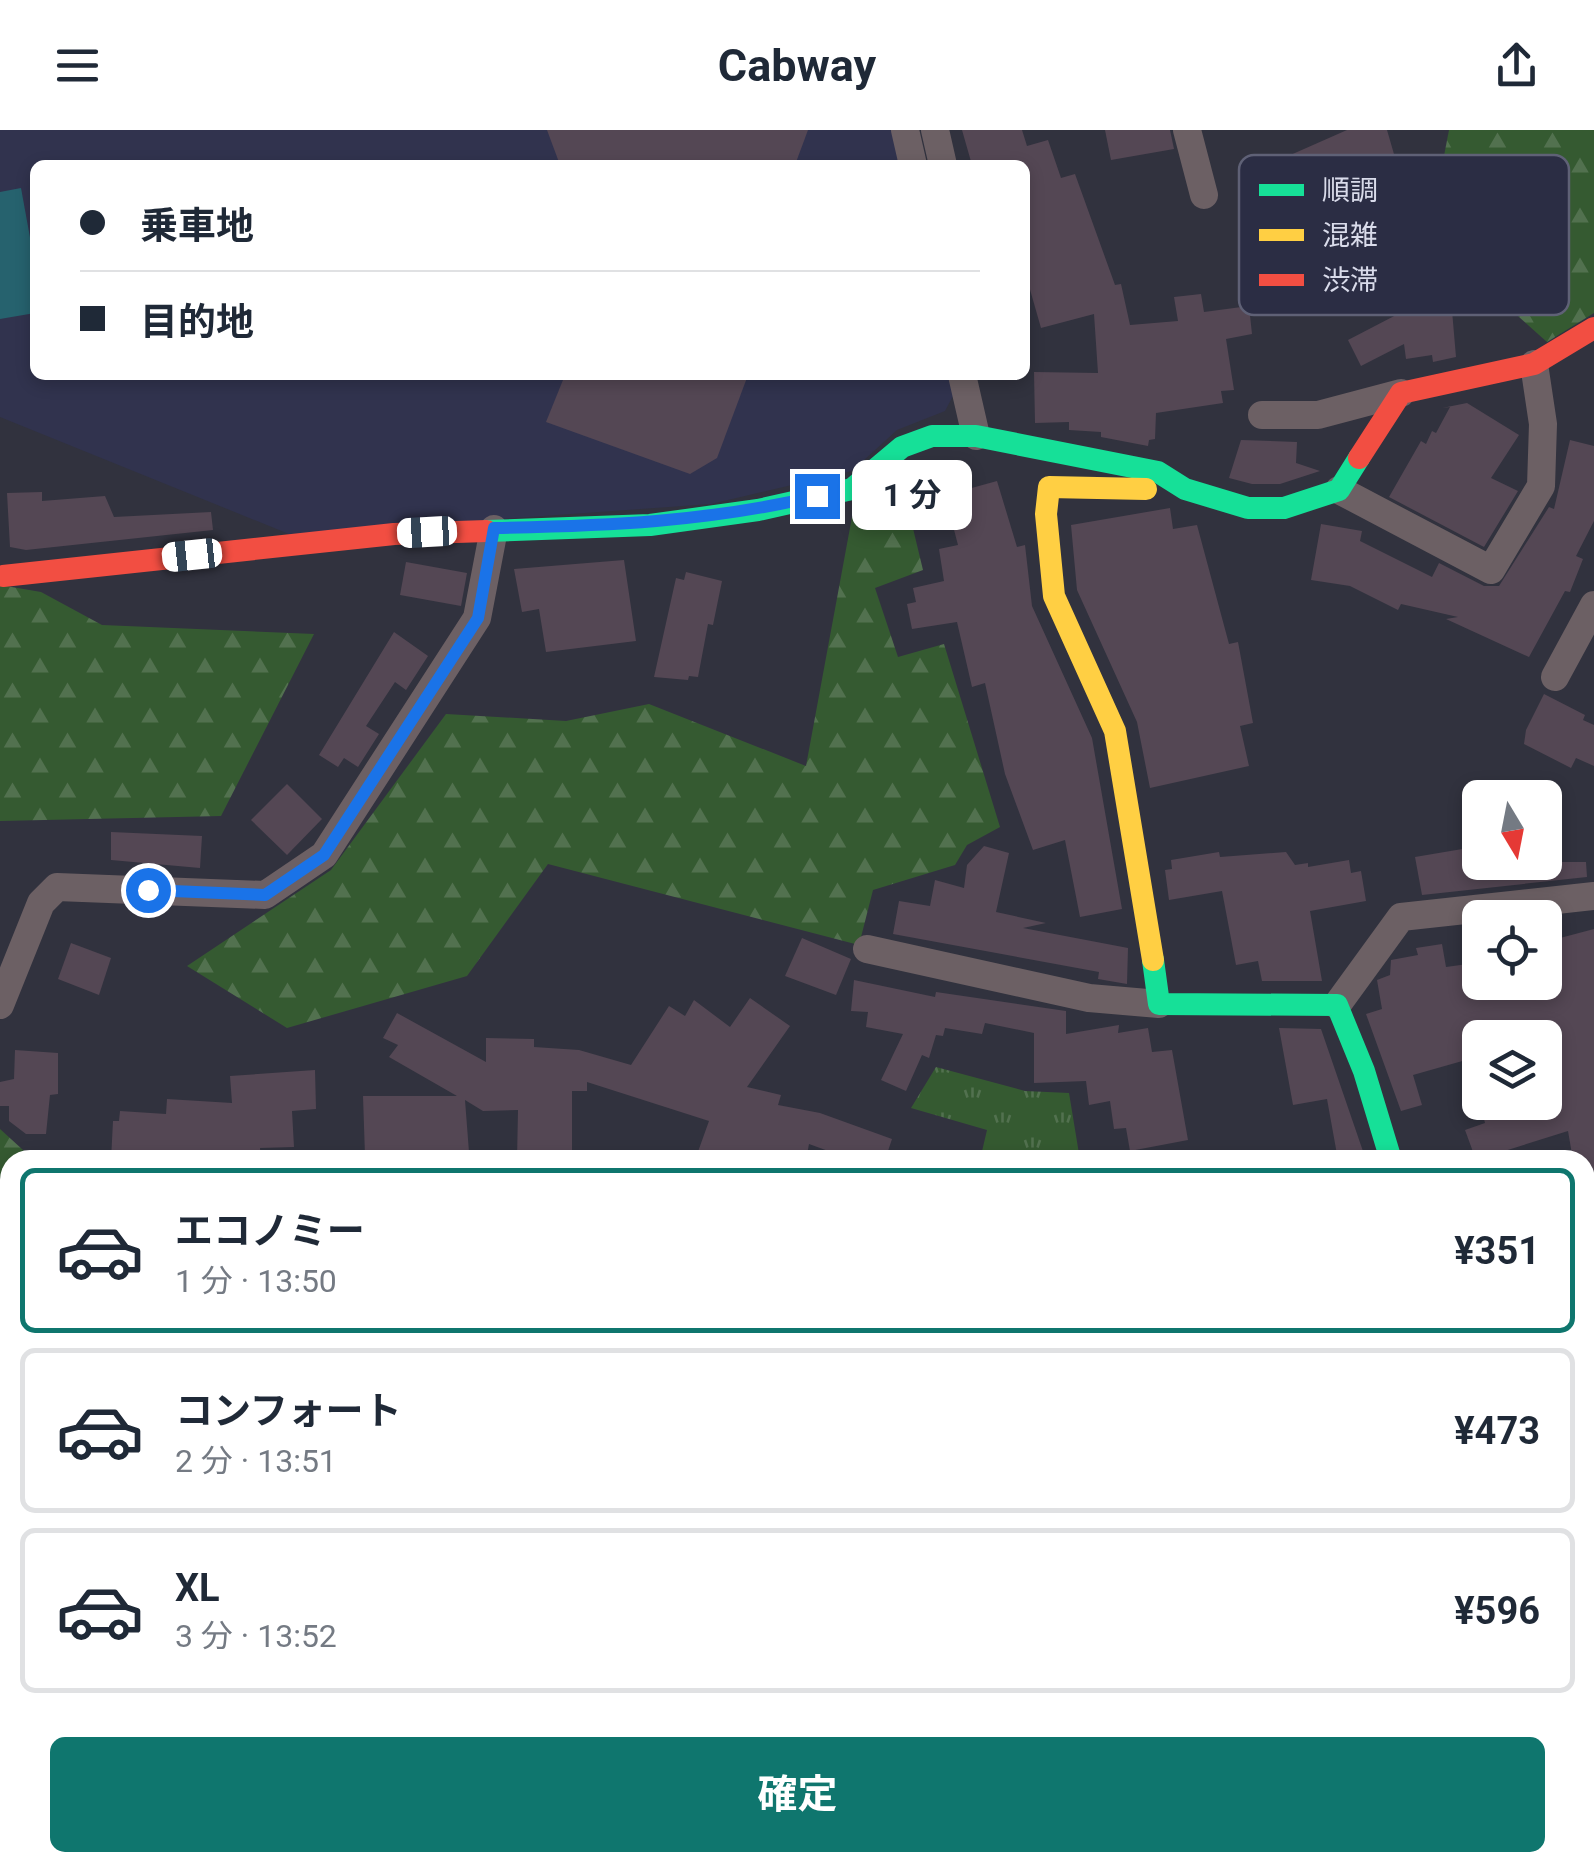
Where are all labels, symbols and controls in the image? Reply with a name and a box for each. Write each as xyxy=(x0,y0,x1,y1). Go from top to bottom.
icon: menu xyxy=(50,38,105,93)
icon: share xyxy=(1489,38,1544,93)
text: Cabway xyxy=(718,39,876,92)
legend xyxy=(1239,155,1569,315)
text: 順調 xyxy=(1322,174,1378,207)
text: 乗車地 xyxy=(140,204,254,248)
text: 混雑 xyxy=(1322,219,1378,252)
text: 渋滞 xyxy=(1322,264,1378,297)
text: 目的地 xyxy=(140,300,254,344)
callout: 1 分 xyxy=(852,461,972,531)
route end xyxy=(795,474,840,519)
text: 1 分 xyxy=(883,476,941,514)
car xyxy=(396,515,458,549)
car xyxy=(161,537,223,573)
north arrow xyxy=(1462,780,1562,880)
map controls xyxy=(1462,780,1562,1120)
route start xyxy=(126,868,171,913)
button: locate xyxy=(1462,900,1562,1000)
button: layers xyxy=(1462,1020,1562,1120)
icon: car xyxy=(55,1206,145,1296)
text: エコノミー xyxy=(175,1209,365,1253)
text: ¥351 xyxy=(1454,1229,1540,1273)
text: 1 分 · 13:50 xyxy=(175,1262,337,1300)
icon: car xyxy=(55,1386,145,1476)
text: コンフォート xyxy=(175,1389,402,1433)
text: ¥473 xyxy=(1454,1409,1540,1453)
text: 2 分 · 13:51 xyxy=(175,1442,337,1480)
icon: car xyxy=(55,1566,145,1656)
text: XL xyxy=(175,1566,220,1610)
text: ¥596 xyxy=(1454,1589,1540,1633)
text: 3 分 · 13:52 xyxy=(175,1617,337,1655)
button: 確定 xyxy=(50,1737,1545,1852)

